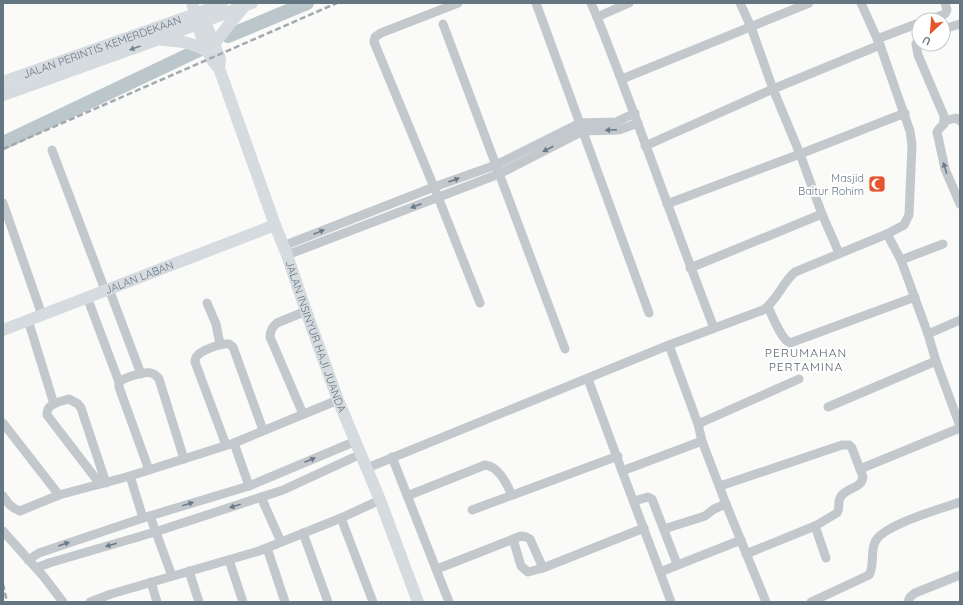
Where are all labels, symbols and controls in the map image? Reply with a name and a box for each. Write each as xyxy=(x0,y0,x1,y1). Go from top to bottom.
north arrow xyxy=(911,12,951,52)
street label: JALAN PERINTIS KEMERDEKAAN xyxy=(21,13,183,81)
text: U xyxy=(920,33,933,49)
one-way arrow xyxy=(129,45,141,51)
one-way arrow xyxy=(605,127,617,134)
one-way arrow xyxy=(542,146,554,152)
one-way arrow xyxy=(942,161,948,173)
place label: Masjid Baitur Rohim xyxy=(798,171,864,198)
mosque icon: Masjid Baitur Rohim xyxy=(867,174,887,194)
one-way arrow xyxy=(448,176,460,182)
one-way arrow xyxy=(411,203,422,209)
one-way arrow xyxy=(314,228,326,234)
street label: JALAN LABAN xyxy=(103,258,176,297)
street label: JALAN INSINYUR HAJI JUANDA xyxy=(282,258,349,415)
district label: PERUMAHAN PERTAMINA xyxy=(765,345,847,374)
one-way arrow xyxy=(304,457,315,463)
one-way arrow xyxy=(182,501,194,507)
one-way arrow xyxy=(228,503,240,509)
one-way arrow xyxy=(59,541,71,547)
one-way arrow xyxy=(104,542,116,548)

